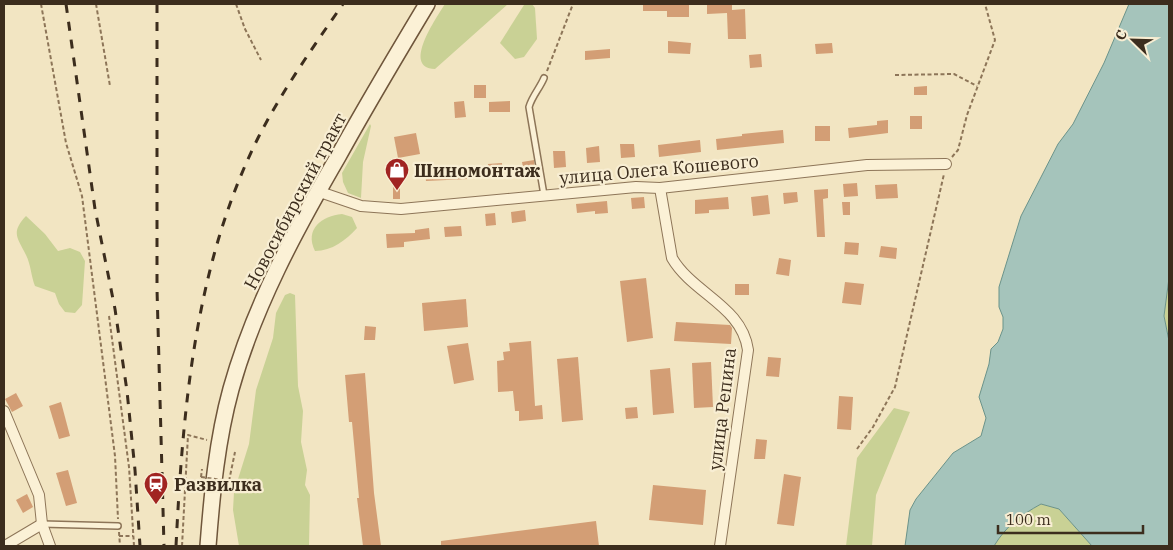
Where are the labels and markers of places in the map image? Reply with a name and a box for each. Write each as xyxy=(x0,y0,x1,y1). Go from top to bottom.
shop icon: Шиномонтаж xyxy=(384,157,410,191)
place label: Шиномонтаж xyxy=(414,159,541,182)
station icon: Развилка xyxy=(143,471,169,505)
place label: Развилка xyxy=(174,473,262,496)

